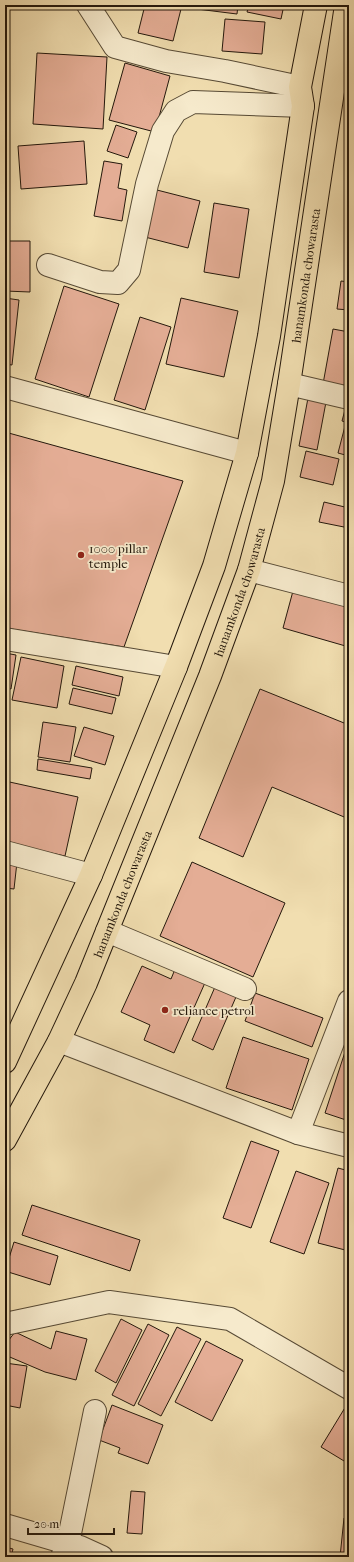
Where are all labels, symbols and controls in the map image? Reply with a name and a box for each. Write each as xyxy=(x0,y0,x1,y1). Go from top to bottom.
street label: hanamkonda chowarasta xyxy=(288,206,323,344)
street label: hanamkonda chowarasta xyxy=(211,525,268,659)
place label: 1000 pillar temple xyxy=(89,541,148,571)
marker: 1000 pillar temple xyxy=(76,550,86,560)
street label: hanamkonda chowarasta xyxy=(90,827,155,960)
place label: reliance petrol xyxy=(173,1003,255,1018)
marker: reliance petrol xyxy=(160,1005,170,1015)
scale bar xyxy=(28,1510,114,1536)
text: 20 m xyxy=(34,1517,59,1531)

